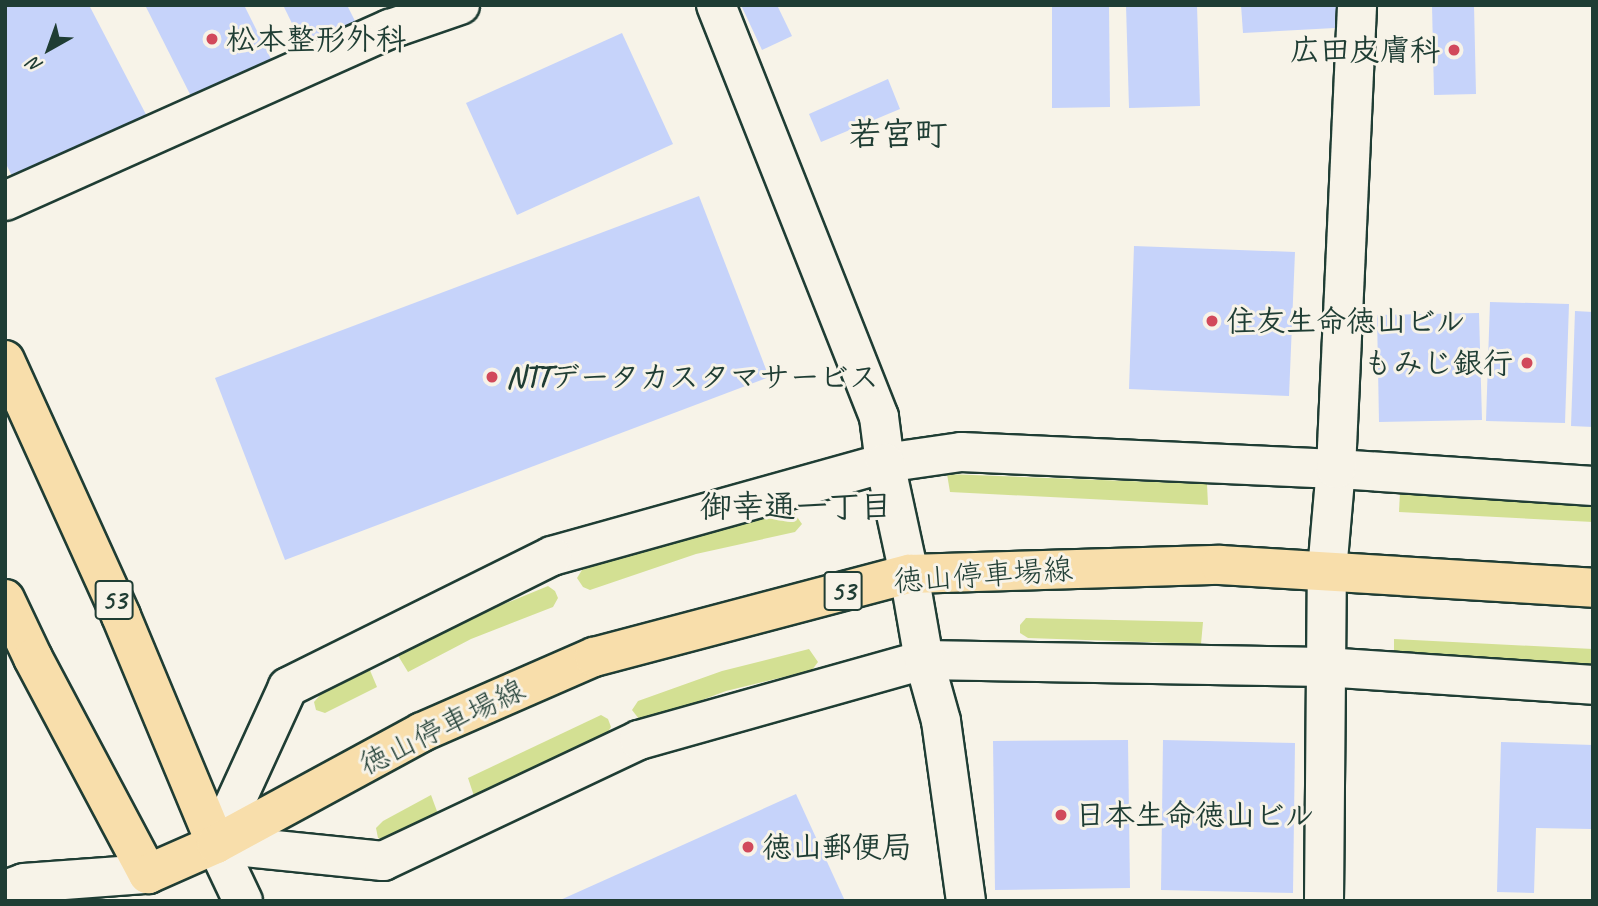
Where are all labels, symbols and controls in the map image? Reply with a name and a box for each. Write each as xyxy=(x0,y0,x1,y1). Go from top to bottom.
north arrow xyxy=(14,14,84,84)
place label: 松本整形外科 xyxy=(226,21,406,57)
marker: 松本整形外科 xyxy=(204,31,220,47)
place label: 広田皮膚科 xyxy=(1290,32,1440,68)
marker: 広田皮膚科 xyxy=(1446,42,1462,58)
text: N xyxy=(23,52,48,78)
district label: 若宮町 xyxy=(849,115,947,155)
place label: 住友生命徳山ビル xyxy=(1226,303,1466,339)
marker: 住友生命徳山ビル xyxy=(1204,313,1220,329)
place label: もみじ銀行 xyxy=(1363,345,1513,381)
marker: もみじ銀行 xyxy=(1519,355,1535,371)
place label: NTTデータカスタマサービス xyxy=(506,359,880,395)
marker: NTTデータカスタマサービス xyxy=(484,369,500,385)
district label: 御幸通一丁目 xyxy=(700,488,892,526)
street label: 徳山停車場線 xyxy=(892,551,1074,599)
road number: 53 xyxy=(822,566,864,616)
road number: 53 xyxy=(93,576,135,624)
street label: 徳山停車場線 xyxy=(353,671,531,783)
place label: 日本生命徳山ビル xyxy=(1075,797,1315,833)
marker: 日本生命徳山ビル xyxy=(1053,807,1069,823)
place label: 徳山郵便局 xyxy=(762,829,912,865)
marker: 徳山郵便局 xyxy=(740,839,756,855)

